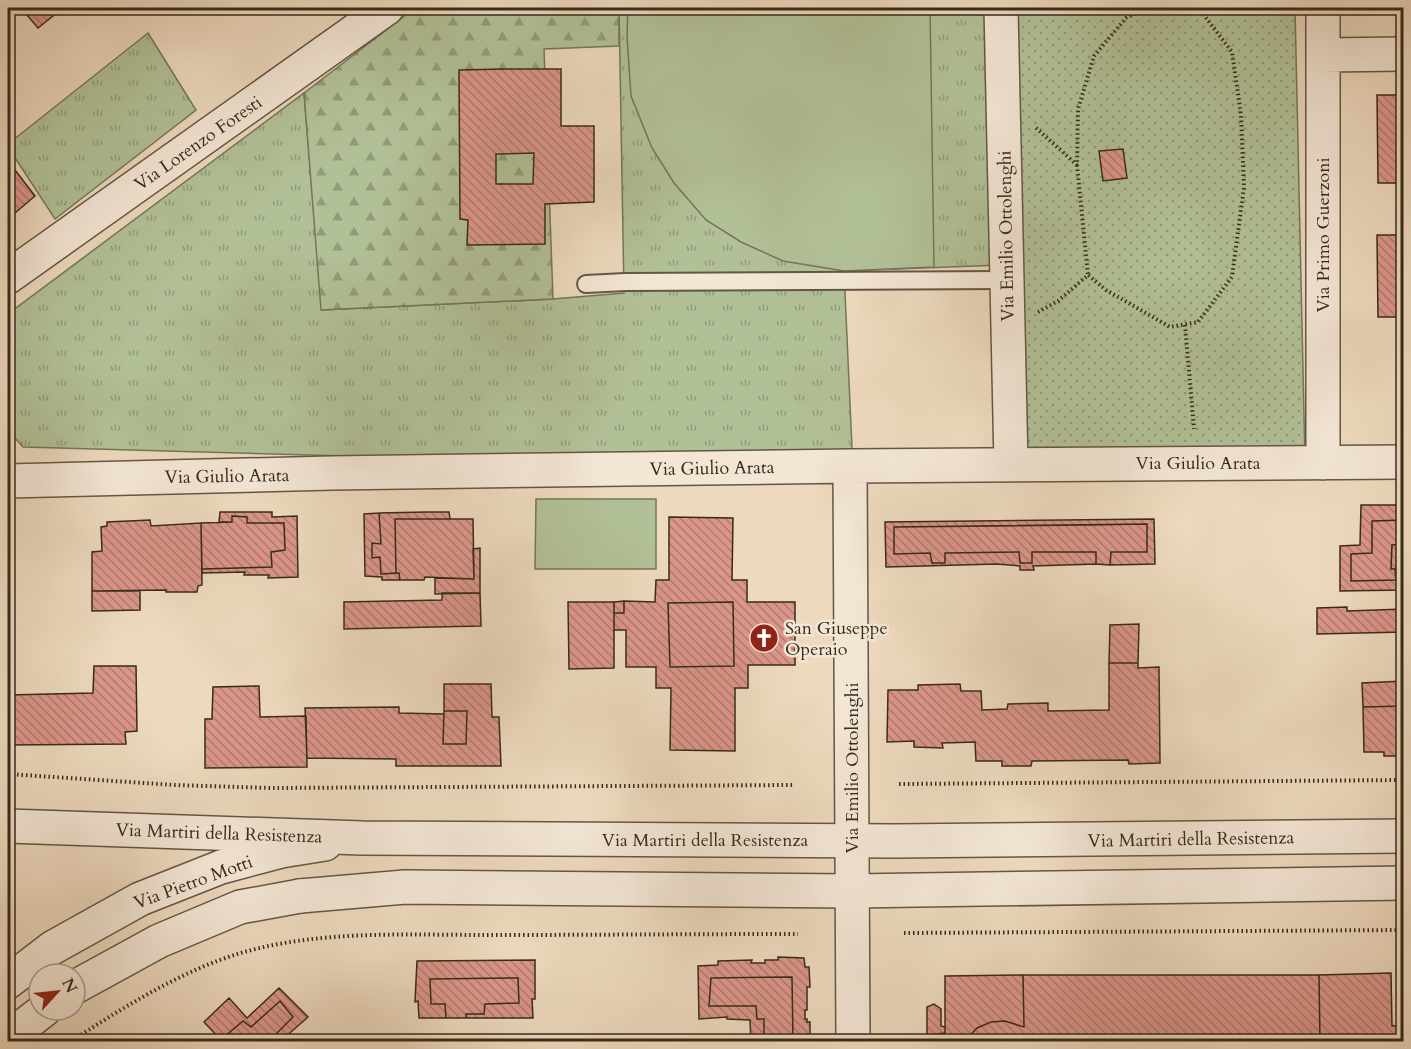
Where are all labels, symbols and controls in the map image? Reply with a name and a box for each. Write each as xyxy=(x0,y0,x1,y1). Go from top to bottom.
street label: Via Lorenzo Foresti xyxy=(129,90,267,197)
street label: Via Emilio Ottolenghi xyxy=(993,150,1020,322)
street label: Via Primo Guerzoni xyxy=(1311,158,1336,312)
street label: Via Giulio Arata xyxy=(1136,451,1261,476)
street label: Via Giulio Arata xyxy=(649,455,775,482)
street label: Via Giulio Arata xyxy=(164,463,290,490)
place label: San Giuseppe Operaio xyxy=(785,616,888,662)
church icon: San Giuseppe Operaio xyxy=(748,622,780,654)
street label: Via Emilio Ottolenghi xyxy=(840,682,865,854)
street label: Via Martiri della Resistenza xyxy=(115,817,323,850)
street label: Via Martiri della Resistenza xyxy=(1088,825,1295,854)
street label: Via Martiri della Resistenza xyxy=(602,828,809,853)
street label: Via Pietro Motti xyxy=(130,849,256,916)
north arrow xyxy=(27,962,87,1022)
text: N xyxy=(57,974,82,997)

